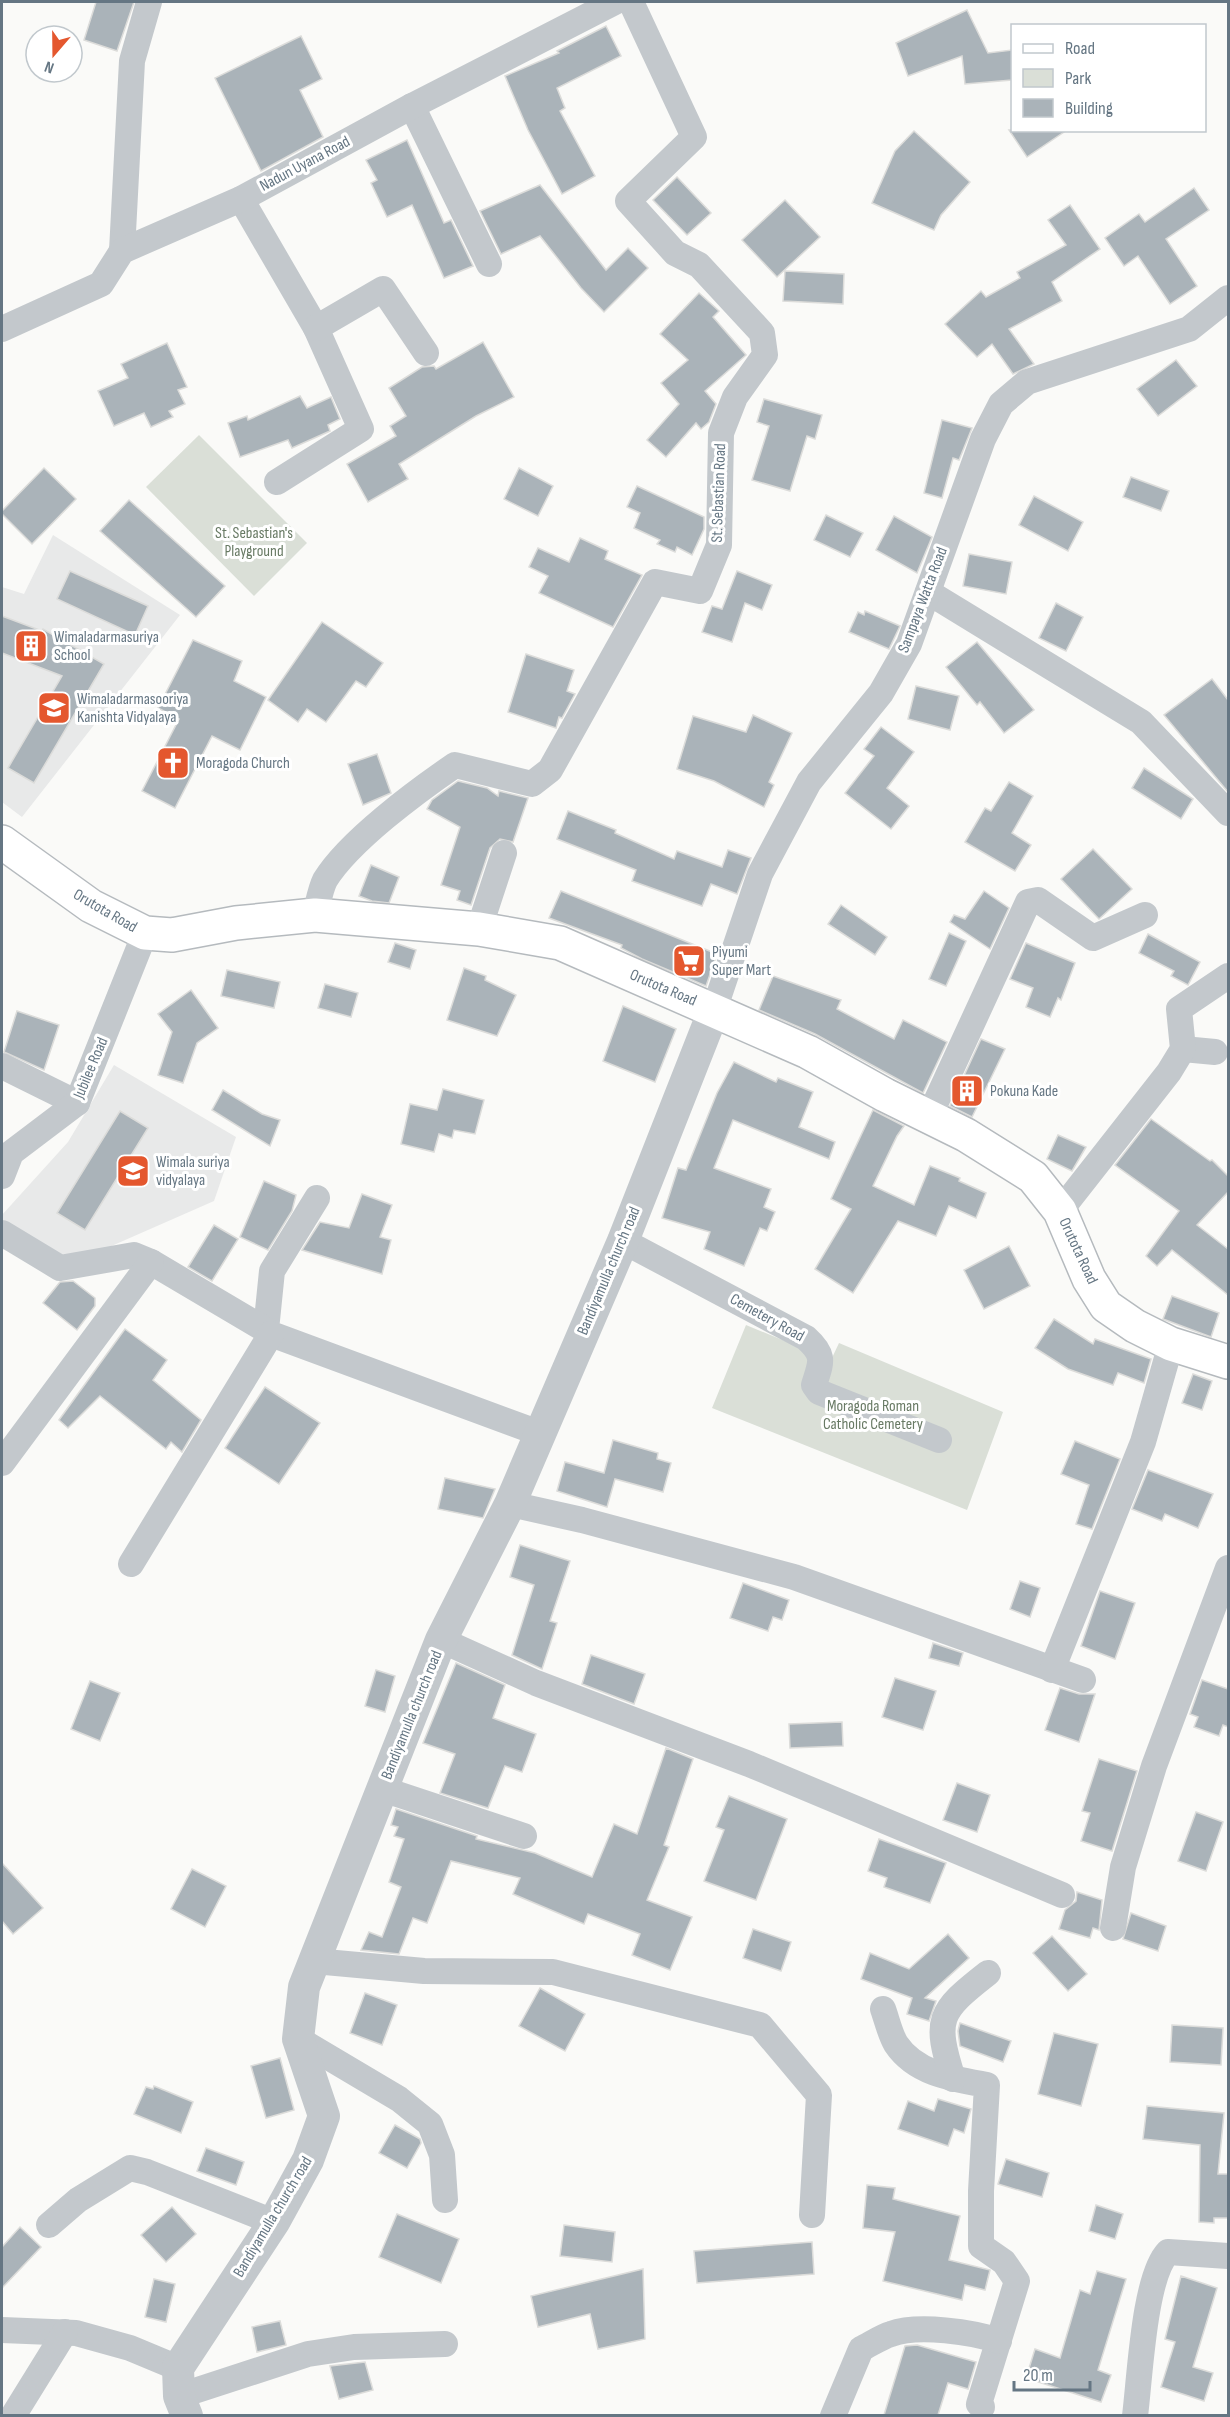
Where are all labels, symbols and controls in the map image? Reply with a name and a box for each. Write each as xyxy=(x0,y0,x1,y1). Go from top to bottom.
north arrow xyxy=(24,24,84,84)
legend xyxy=(1011,24,1206,132)
text: Road xyxy=(1065,38,1095,59)
text: N xyxy=(42,56,57,77)
text: Park xyxy=(1065,68,1091,89)
text: Building xyxy=(1065,98,1113,119)
street label: Nadun Uyana Road xyxy=(257,132,353,196)
street label: St. Sebastian Road xyxy=(708,443,730,543)
park label: St. Sebastian's Playground xyxy=(215,524,293,561)
street label: Sampaya Watta Road xyxy=(894,544,952,656)
building icon: Wimaladarmasuriya School xyxy=(13,628,49,664)
place label: Wimaladarmasuriya School xyxy=(54,628,159,665)
school or university icon: Wimaladarmasooriya Kanishta Vidyalaya xyxy=(36,690,72,726)
place label: Wimaladarmasooriya Kanishta Vidyalaya xyxy=(77,690,189,727)
church icon: Moragoda Church xyxy=(155,745,191,781)
place label: Moragoda Church xyxy=(196,754,290,773)
street label: Orutota Road xyxy=(70,885,140,937)
supermarket icon: Piyumi Super Mart xyxy=(671,943,707,979)
place label: Piyumi Super Mart xyxy=(712,943,771,980)
street label: Orutota Road xyxy=(627,965,699,1011)
street label: Jubilee Road xyxy=(69,1035,112,1102)
building icon: Pokuna Kade xyxy=(949,1073,985,1109)
place label: Pokuna Kade xyxy=(990,1082,1058,1101)
school or university icon: Wimala suriya vidyalaya xyxy=(115,1153,151,1189)
place label: Wimala suriya vidyalaya xyxy=(156,1153,230,1190)
street label: Bandiyamulla church road xyxy=(573,1204,645,1338)
street label: Orutota Road xyxy=(1054,1215,1102,1287)
street label: Cemetery Road xyxy=(727,1290,807,1346)
park label: Moragoda Roman Catholic Cemetery xyxy=(823,1397,923,1434)
street label: Bandiyamulla church road xyxy=(377,1648,447,1782)
street label: Bandiyamulla church road xyxy=(229,2153,317,2281)
scale bar xyxy=(1014,2354,1090,2392)
text: 20 m xyxy=(1023,2365,1053,2386)

